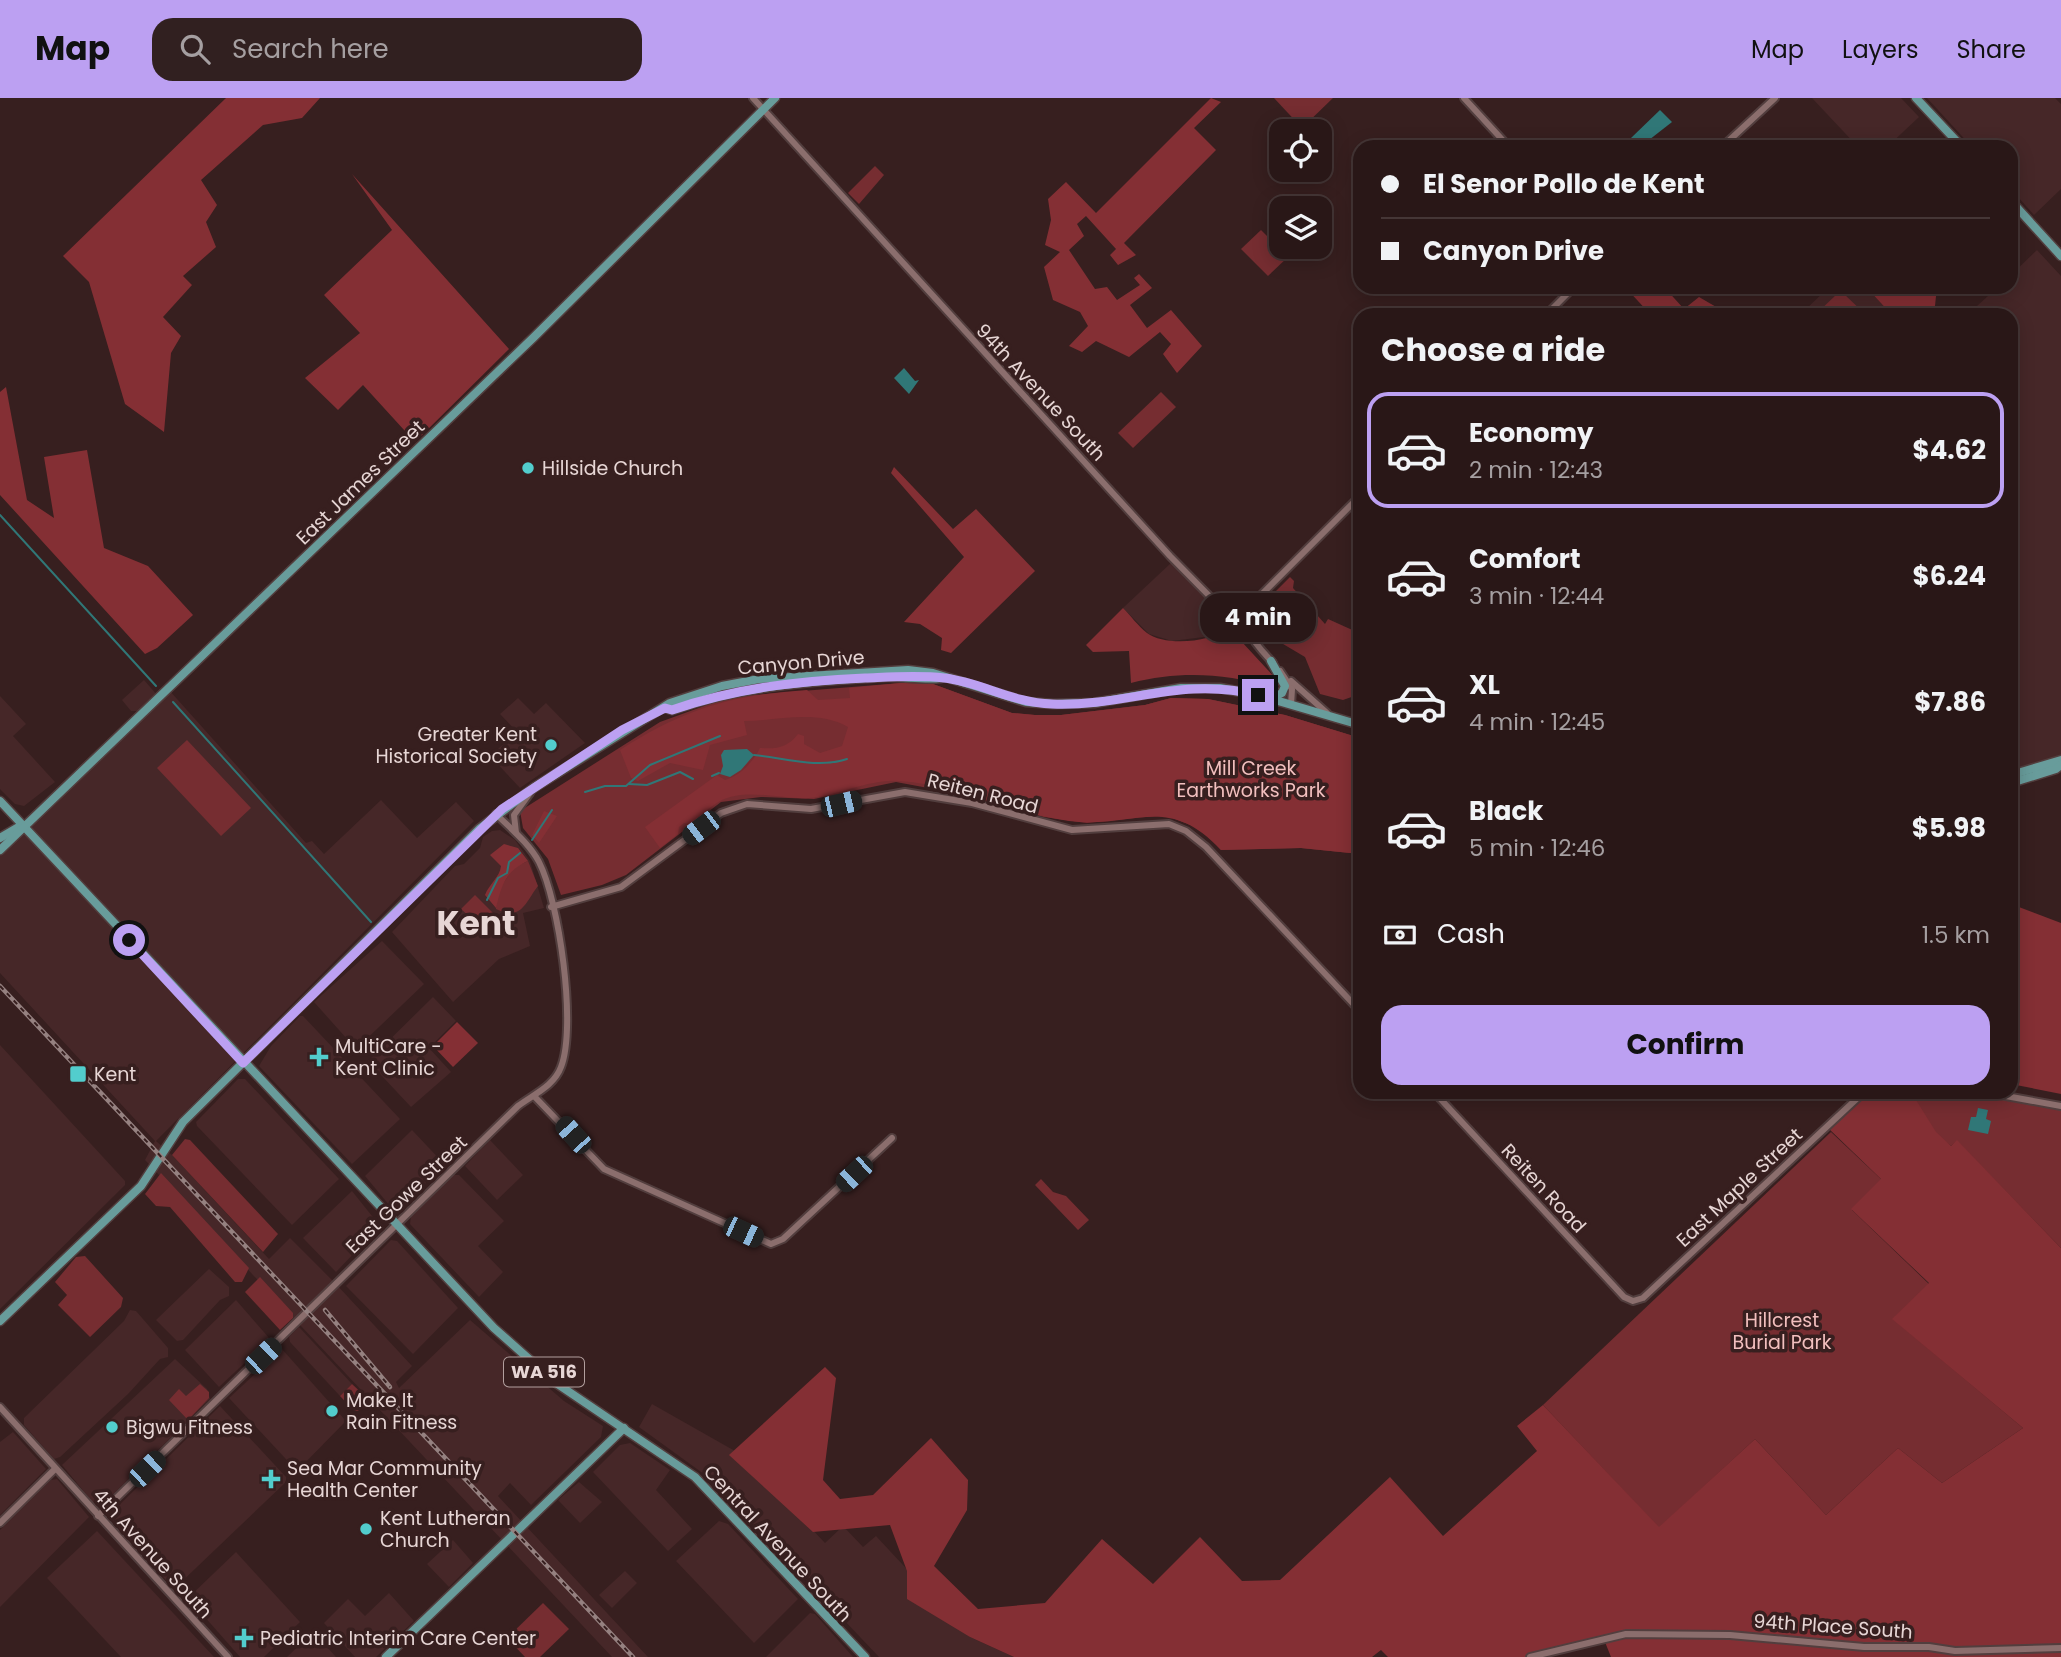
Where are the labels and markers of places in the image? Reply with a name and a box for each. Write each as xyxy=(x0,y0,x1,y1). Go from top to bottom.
place label: Hillside Church xyxy=(542,455,683,482)
marker: Hillside Church xyxy=(520,460,536,476)
place label: Greater Kent Historical Society xyxy=(375,721,537,770)
marker: Greater Kent Historical Society xyxy=(543,737,559,753)
place label: MultiCare - Kent Clinic xyxy=(335,1033,442,1082)
marker: MultiCare - Kent Clinic xyxy=(309,1047,329,1067)
place label: Kent xyxy=(94,1061,136,1088)
marker: Kent xyxy=(68,1064,88,1084)
place label: Make It Rain Fitness xyxy=(346,1387,457,1436)
marker: Make It Rain Fitness xyxy=(324,1403,340,1419)
place label: Bigwu Fitness xyxy=(126,1414,253,1441)
marker: Bigwu Fitness xyxy=(104,1419,120,1435)
place label: Sea Mar Community Health Center xyxy=(287,1455,482,1504)
marker: Sea Mar Community Health Center xyxy=(261,1469,281,1489)
place label: Kent Lutheran Church xyxy=(380,1505,511,1554)
marker: Kent Lutheran Church xyxy=(358,1521,374,1537)
place label: Pediatric Interim Care Center xyxy=(260,1625,536,1652)
marker: Pediatric Interim Care Center xyxy=(234,1628,254,1648)

